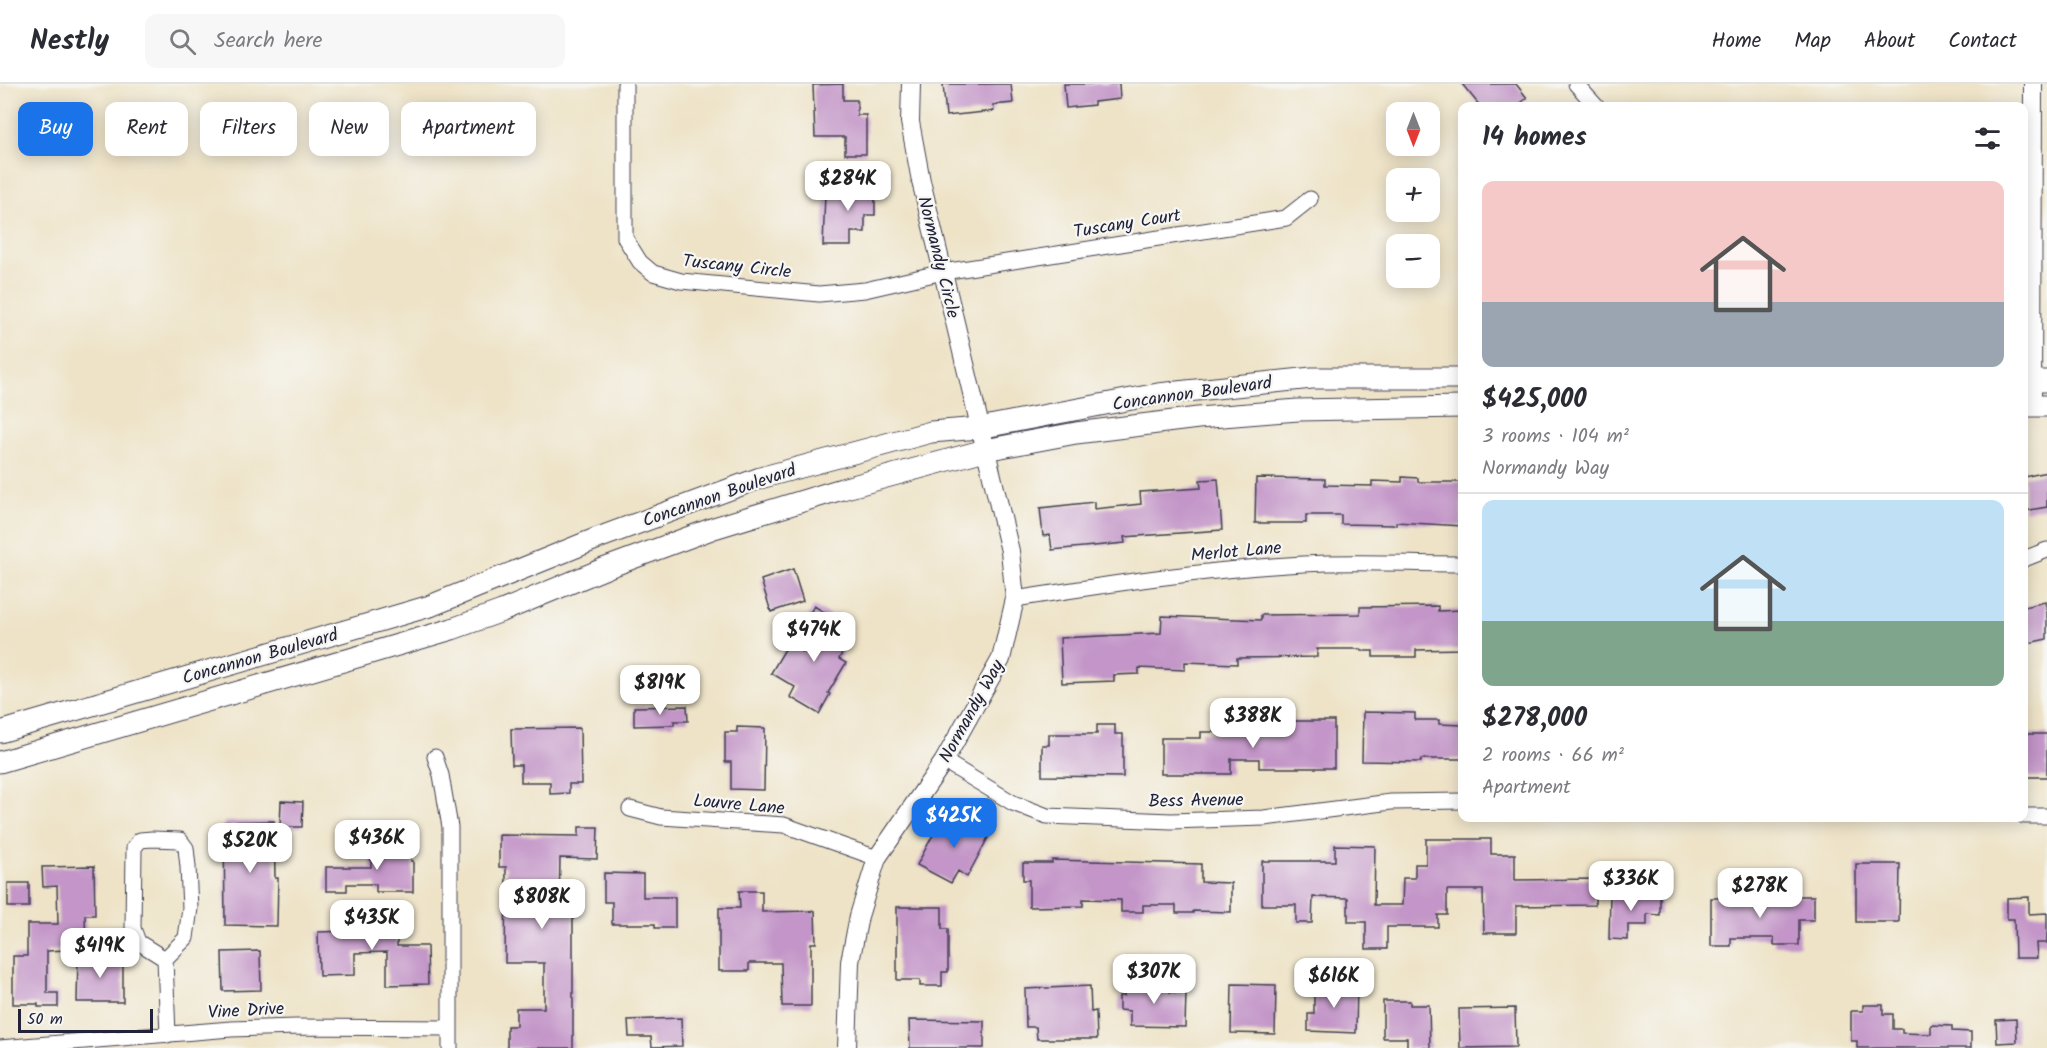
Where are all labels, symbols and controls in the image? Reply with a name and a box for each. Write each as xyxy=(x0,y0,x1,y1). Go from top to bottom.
search box xyxy=(145,14,565,68)
text: Nestly xyxy=(30,19,109,64)
text: Search here xyxy=(214,24,323,59)
icon: search xyxy=(166,25,199,58)
text: Home xyxy=(1712,25,1761,58)
text: Map xyxy=(1794,25,1831,58)
text: About xyxy=(1864,25,1915,58)
text: Contact xyxy=(1948,25,2017,58)
chip: Buy xyxy=(18,102,93,156)
chip: Rent xyxy=(105,102,188,156)
chip: Filters xyxy=(200,102,297,156)
chip: New xyxy=(309,102,389,156)
chip: Apartment xyxy=(401,102,536,156)
north arrow xyxy=(1386,102,1440,156)
map controls xyxy=(1386,102,1440,288)
text: 14 homes xyxy=(1482,117,1587,159)
icon: filters xyxy=(1971,122,2004,155)
pin: $284K xyxy=(806,161,890,212)
text: $284K xyxy=(819,164,877,196)
button: + xyxy=(1386,168,1440,222)
street label: Normandy Circle xyxy=(908,193,967,321)
street label: Tuscany Court xyxy=(1072,202,1184,247)
icon: home xyxy=(1689,220,1797,328)
button: − xyxy=(1386,234,1440,288)
street label: Tuscany Circle xyxy=(681,247,793,288)
street label: Concannon Boulevard xyxy=(1111,369,1275,420)
text: $425,000 xyxy=(1482,379,1587,421)
text: 3 rooms · 104 m² xyxy=(1482,421,1629,453)
text: Normandy Way xyxy=(1482,453,1609,485)
street label: Concannon Boulevard xyxy=(639,456,801,536)
street label: Merlot Lane xyxy=(1190,534,1283,571)
icon: home xyxy=(1689,539,1797,647)
pin: $474K xyxy=(772,612,856,663)
text: $474K xyxy=(786,615,842,647)
street label: Concannon Boulevard xyxy=(179,621,343,694)
street label: Normandy Way xyxy=(932,654,1013,769)
pin: $819K xyxy=(618,665,702,716)
text: $819K xyxy=(634,668,686,700)
pin: $388K xyxy=(1211,698,1295,749)
text: $278,000 xyxy=(1482,698,1587,740)
text: $388K xyxy=(1224,701,1282,733)
text: 2 rooms · 66 m² xyxy=(1482,740,1624,772)
text: Apartment xyxy=(1482,772,1571,804)
street label: Bess Avenue xyxy=(1148,786,1244,817)
street label: Louvre Lane xyxy=(692,787,786,824)
pin: $425K xyxy=(912,798,996,849)
text: $425K xyxy=(926,801,982,833)
pin: $436K xyxy=(335,820,419,871)
pin: $520K xyxy=(208,823,292,874)
text: $436K xyxy=(349,823,405,855)
text: $520K xyxy=(222,826,278,858)
pin: $336K xyxy=(1589,861,1673,912)
text: $336K xyxy=(1603,864,1659,896)
pin: $278K xyxy=(1718,868,1802,919)
text: $278K xyxy=(1732,871,1788,903)
pin: $808K xyxy=(500,879,584,930)
text: $808K xyxy=(513,882,571,914)
pin: $435K xyxy=(330,900,414,951)
text: $435K xyxy=(344,903,400,935)
pin: $419K xyxy=(58,928,142,979)
text: $419K xyxy=(75,931,125,963)
pin: $307K xyxy=(1112,954,1196,1005)
text: $307K xyxy=(1127,957,1181,989)
pin: $616K xyxy=(1292,958,1376,1009)
text: $616K xyxy=(1308,961,1360,993)
street label: Vine Drive xyxy=(207,995,285,1028)
scale bar xyxy=(18,1006,153,1034)
text: 50 m xyxy=(27,1007,63,1032)

